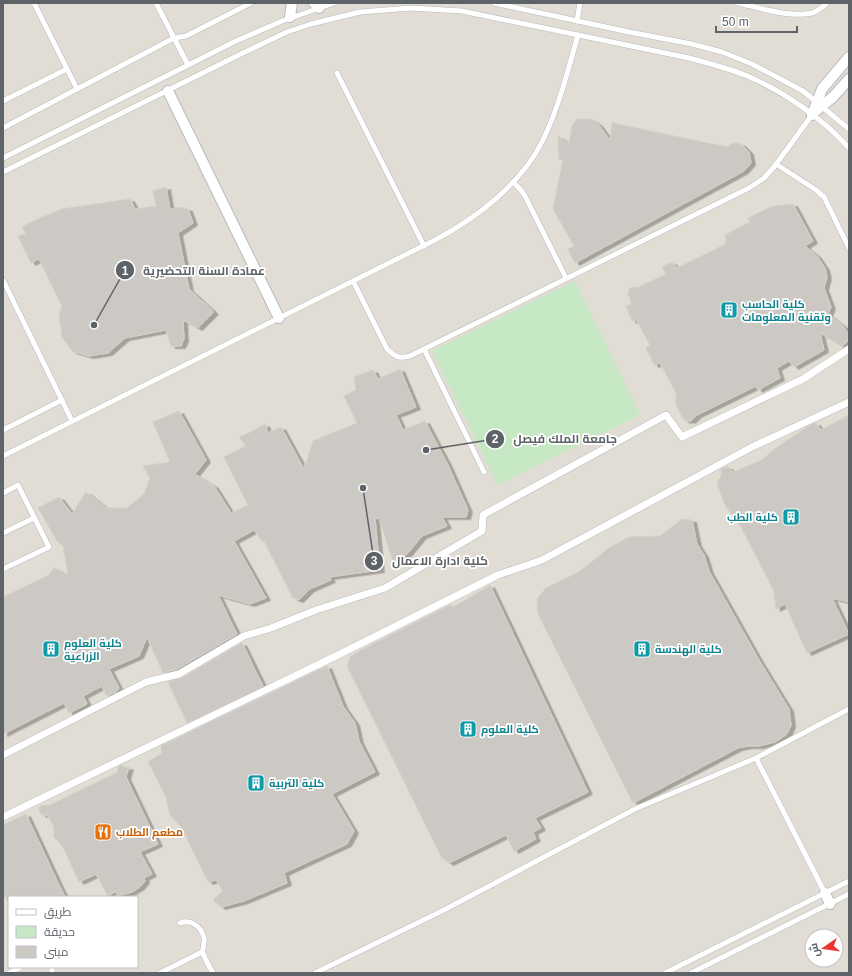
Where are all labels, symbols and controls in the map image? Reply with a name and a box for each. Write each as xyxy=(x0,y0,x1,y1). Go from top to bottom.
scale bar xyxy=(716,8,797,34)
text: 50 m xyxy=(722,15,749,29)
callout: عمادة السنة التحضيرية xyxy=(115,258,273,282)
text: 1 xyxy=(122,264,129,278)
text: عمادة السنة التحضيرية xyxy=(143,264,265,279)
place label: كلية الحاسب وتقنية المعلومات xyxy=(742,298,831,325)
building icon: كلية الحاسب وتقنية المعلومات xyxy=(719,300,739,320)
callout: جامعة الملك فيصل xyxy=(485,427,625,451)
text: 2 xyxy=(492,432,499,446)
text: جامعة الملك فيصل xyxy=(513,432,617,447)
building icon: كلية الطب xyxy=(781,507,801,527)
place label: كلية الطب xyxy=(727,511,778,524)
callout: كلية ادارة الاعمال xyxy=(364,549,495,573)
text: 3 xyxy=(371,554,378,568)
text: كلية ادارة الاعمال xyxy=(392,554,488,569)
place label: كلية العلوم الزراعية xyxy=(64,637,122,663)
building icon: كلية العلوم الزراعية xyxy=(41,639,61,659)
building icon: كلية الهندسة xyxy=(632,639,652,659)
place label: كلية الهندسة xyxy=(655,643,722,657)
building icon: كلية العلوم xyxy=(458,719,478,739)
place label: كلية العلوم xyxy=(481,723,539,737)
building icon: كلية التربية xyxy=(246,773,266,793)
place label: كلية التربية xyxy=(269,777,324,790)
restaurant icon: مطعم الطلاب xyxy=(93,822,113,842)
place label: مطعم الطلاب xyxy=(116,826,183,840)
legend xyxy=(8,896,138,968)
text: طريق xyxy=(44,905,72,919)
text: حديقة xyxy=(44,925,75,939)
north arrow xyxy=(804,928,844,968)
text: ش xyxy=(807,942,823,958)
text: مبنى xyxy=(44,945,69,959)

